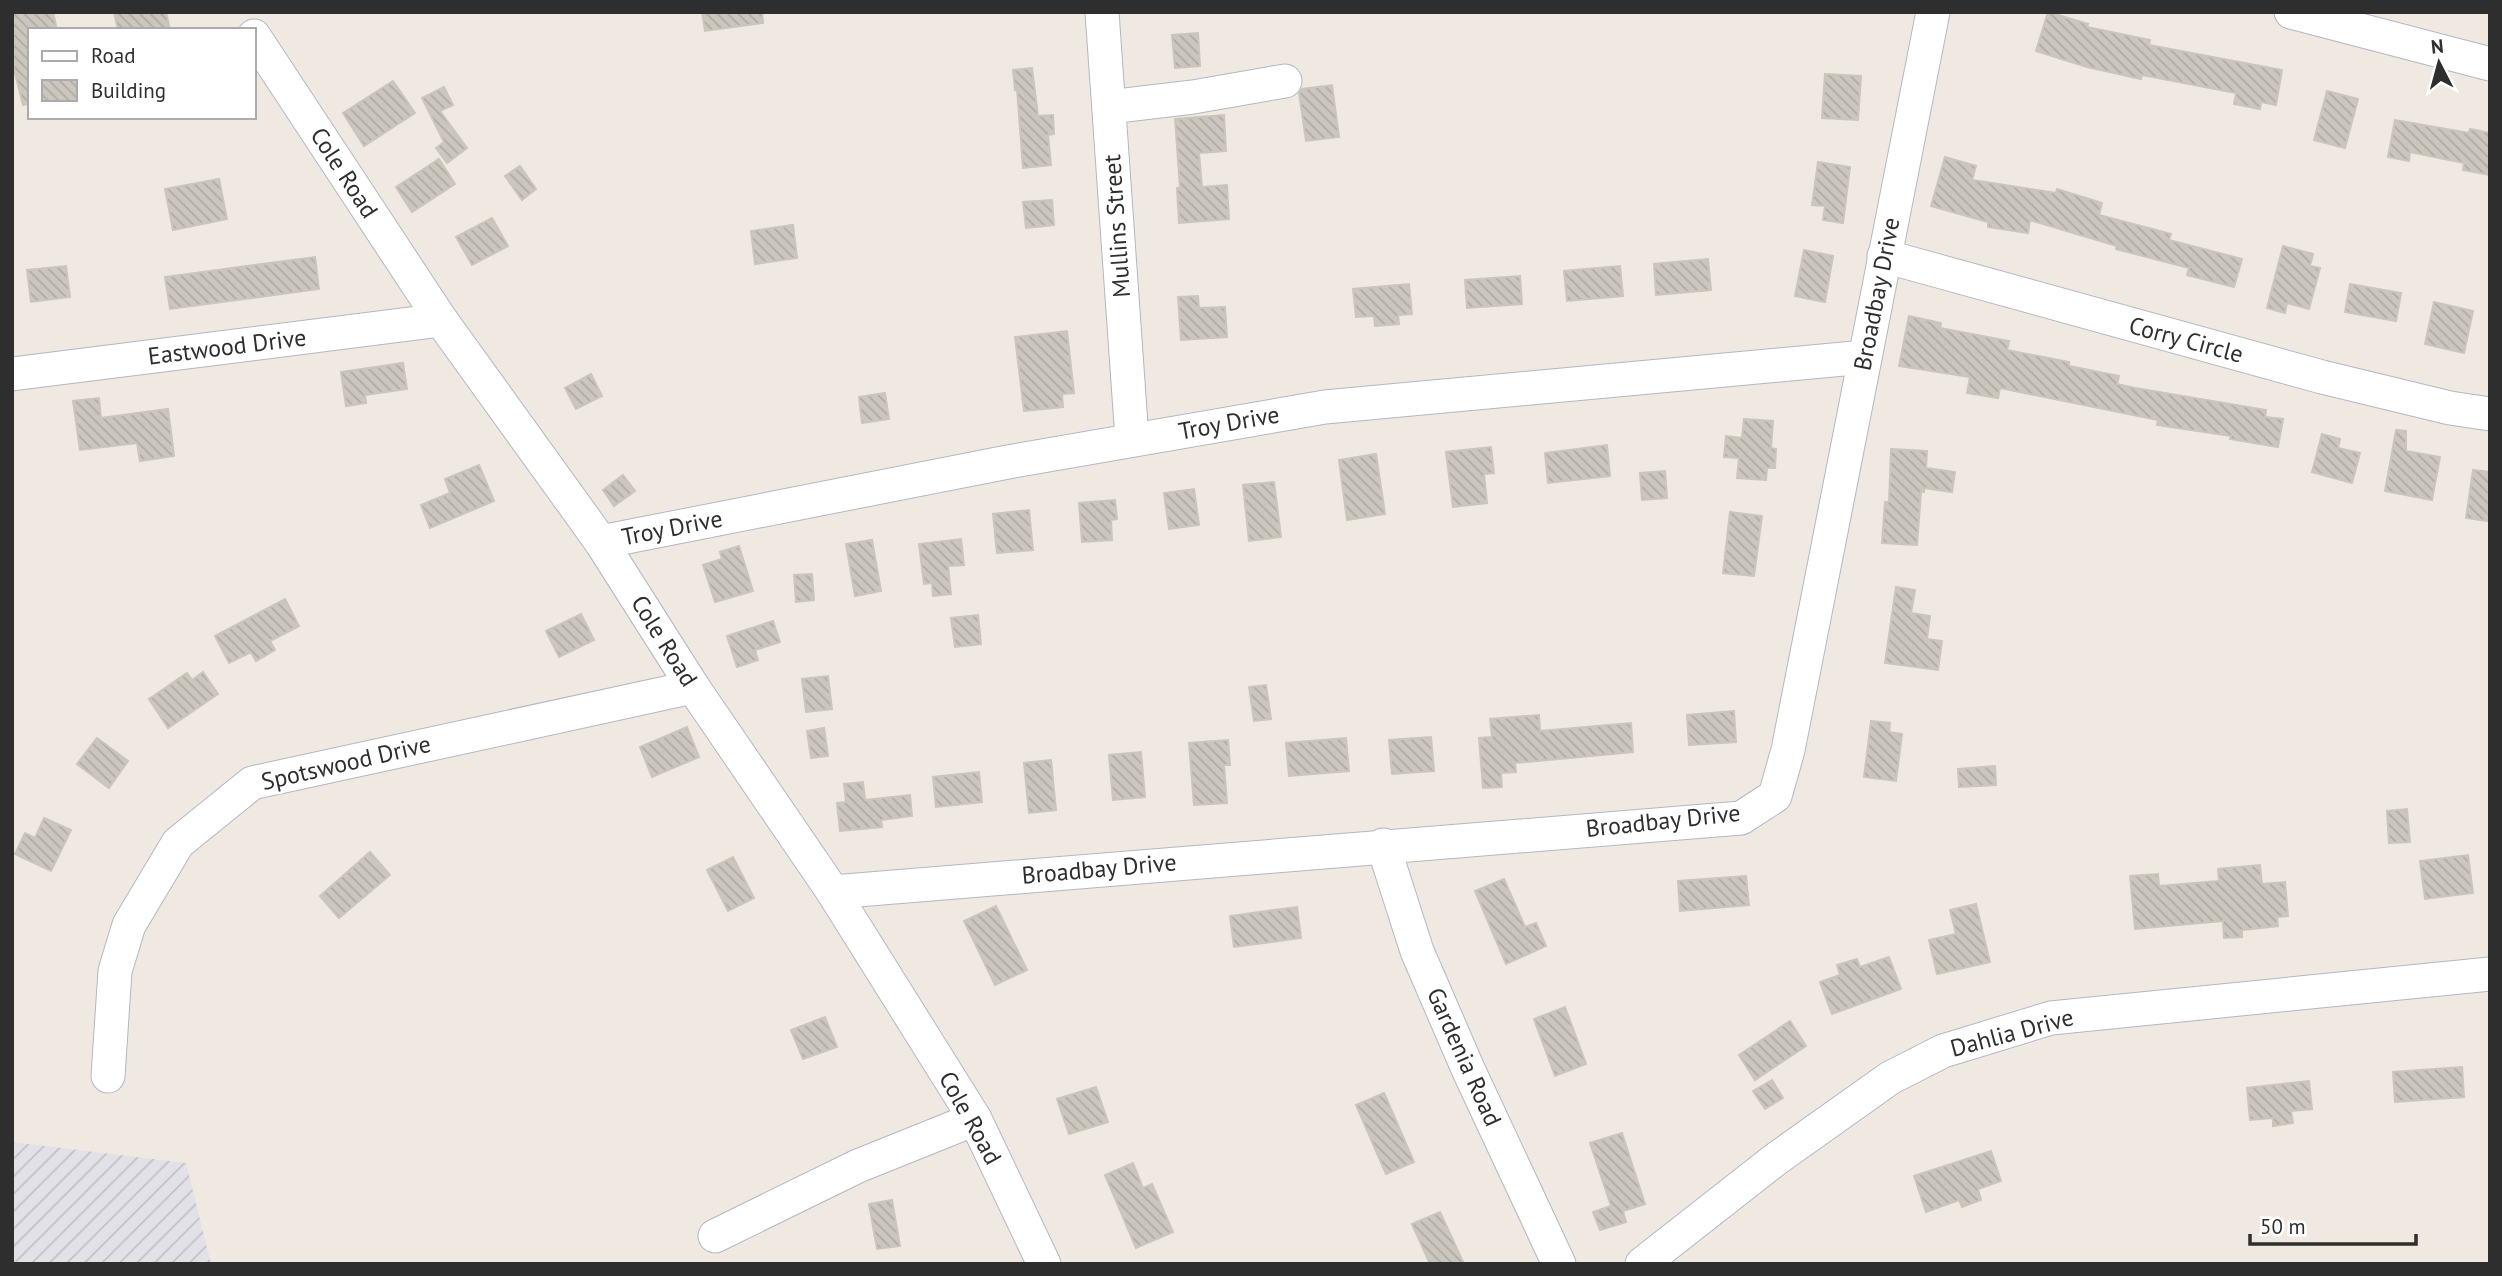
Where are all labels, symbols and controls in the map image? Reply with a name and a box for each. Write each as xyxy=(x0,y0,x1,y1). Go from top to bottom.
legend xyxy=(28,28,256,119)
north arrow xyxy=(2404,28,2474,98)
text: N xyxy=(2430,34,2445,59)
text: Road xyxy=(91,42,135,69)
text: Building xyxy=(91,77,166,104)
street label: Cole Road xyxy=(304,121,385,224)
street label: Mullins Street xyxy=(1096,153,1137,299)
street label: Broadbay Drive xyxy=(1846,215,1907,373)
street label: Corry Circle xyxy=(2126,309,2247,370)
street label: Eastwood Drive xyxy=(146,321,308,372)
street label: Troy Drive xyxy=(1176,398,1282,447)
street label: Troy Drive xyxy=(619,503,725,552)
street label: Cole Road xyxy=(624,589,705,692)
street label: Spotswood Drive xyxy=(258,728,434,797)
street label: Broadbay Drive xyxy=(1584,797,1742,844)
street label: Broadbay Drive xyxy=(1020,846,1178,891)
street label: Gardenia Road xyxy=(1420,983,1509,1131)
street label: Dahlia Drive xyxy=(1947,1001,2077,1064)
street label: Cole Road xyxy=(932,1066,1009,1170)
scale bar xyxy=(2250,1202,2416,1246)
text: 50 m xyxy=(2260,1213,2306,1240)

